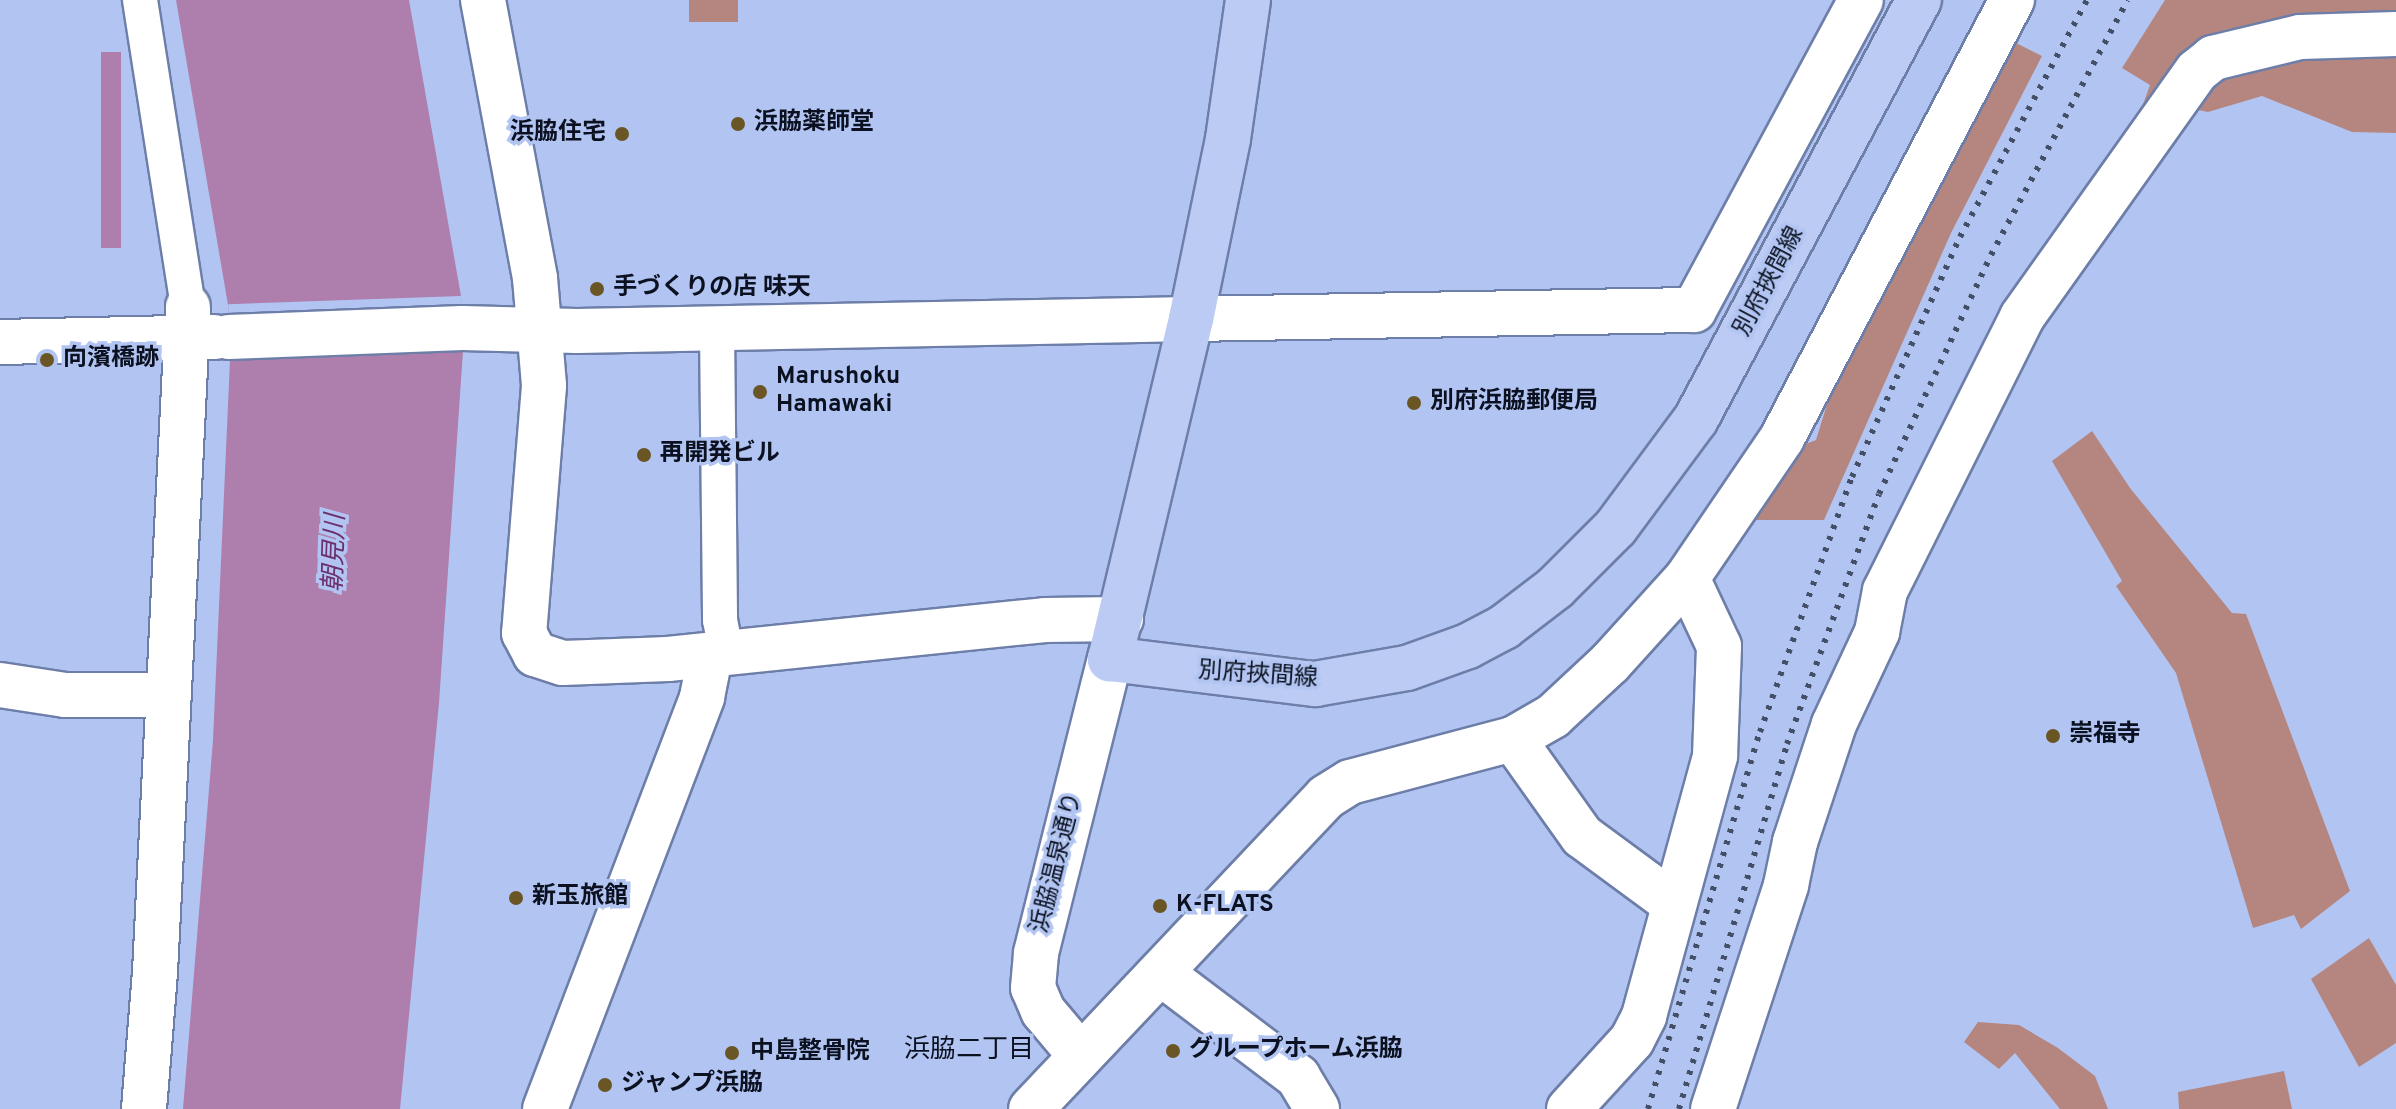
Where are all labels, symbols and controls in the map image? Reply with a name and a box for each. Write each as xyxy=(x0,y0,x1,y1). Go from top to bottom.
place label: 浜脇薬師堂 xyxy=(754,110,874,138)
marker: 浜脇薬師堂 xyxy=(729,115,747,133)
place label: 浜脇住宅 xyxy=(510,120,606,148)
marker: 浜脇住宅 xyxy=(613,125,631,143)
street label: 別府挾間線 xyxy=(1729,222,1811,342)
place label: 手づくりの店 味天 xyxy=(613,275,811,303)
marker: 手づくりの店 味天 xyxy=(588,280,606,298)
place label: 向濱橋跡 xyxy=(63,346,159,374)
marker: 向濱橋跡 xyxy=(38,351,56,369)
place label: Marushoku Hamawaki xyxy=(776,364,900,420)
marker: Marushoku Hamawaki xyxy=(751,383,769,401)
place label: 別府浜脇郵便局 xyxy=(1430,389,1598,417)
marker: 別府浜脇郵便局 xyxy=(1405,394,1423,412)
place label: 再開発ビル xyxy=(660,441,780,469)
marker: 再開発ビル xyxy=(635,446,653,464)
water label: 朝見川 xyxy=(319,513,353,593)
street label: 別府挾間線 xyxy=(1197,657,1319,695)
place label: 崇福寺 xyxy=(2069,722,2141,750)
marker: 崇福寺 xyxy=(2044,727,2062,745)
street label: 浜脇温泉通り xyxy=(1027,790,1089,936)
place label: 新玉旅館 xyxy=(532,884,628,912)
marker: 新玉旅館 xyxy=(507,889,525,907)
place label: K-FLATS xyxy=(1176,892,1274,920)
marker: K-FLATS xyxy=(1151,897,1169,915)
district label: 浜脇二丁目 xyxy=(904,1035,1034,1067)
place label: グループホーム浜脇 xyxy=(1189,1037,1405,1065)
place label: 中島整骨院 xyxy=(750,1039,870,1067)
marker: 中島整骨院 xyxy=(721,1042,743,1064)
marker: グループホーム浜脇 xyxy=(1164,1042,1182,1060)
place label: ジャンプ浜脇 xyxy=(621,1071,765,1099)
marker: ジャンプ浜脇 xyxy=(596,1076,614,1094)

